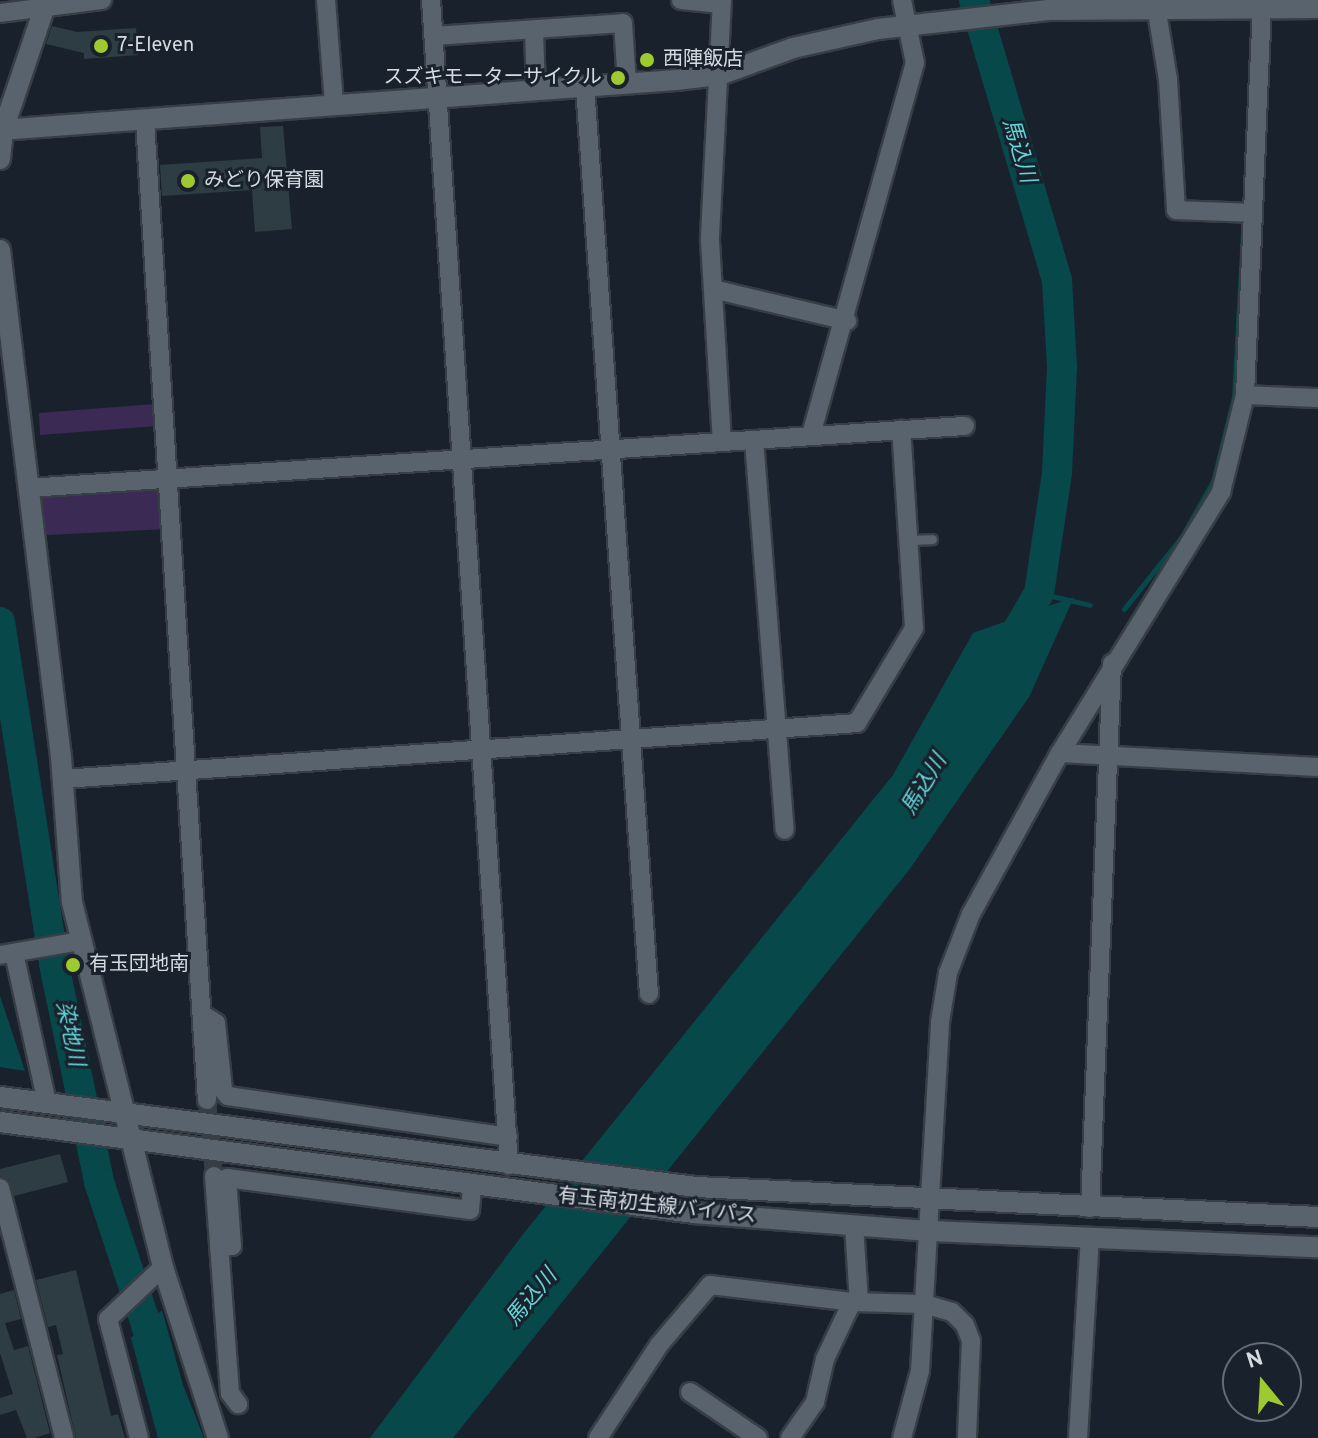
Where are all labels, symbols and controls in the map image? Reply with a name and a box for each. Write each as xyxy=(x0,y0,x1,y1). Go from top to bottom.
place label: 7-Eleven xyxy=(117,34,194,58)
marker: 7-Eleven xyxy=(92,37,110,55)
place label: 西陣飯店 xyxy=(663,48,743,72)
marker: 西陣飯店 xyxy=(638,51,656,69)
place label: スズキモーターサイクル xyxy=(382,66,602,90)
marker: スズキモーターサイクル xyxy=(609,69,627,87)
water label: 馬込川 xyxy=(996,116,1040,186)
place label: みどり保育園 xyxy=(204,169,324,193)
marker: みどり保育園 xyxy=(179,172,197,190)
water label: 馬込川 xyxy=(897,750,953,820)
place label: 有玉団地南 xyxy=(89,953,189,977)
marker: 有玉団地南 xyxy=(64,956,82,974)
water label: 染地川 xyxy=(49,999,89,1069)
street label: 有玉南初生線バイパス xyxy=(556,1185,758,1229)
water label: 馬込川 xyxy=(501,1264,563,1332)
north arrow xyxy=(1222,1342,1302,1422)
text: N xyxy=(1243,1345,1267,1376)

